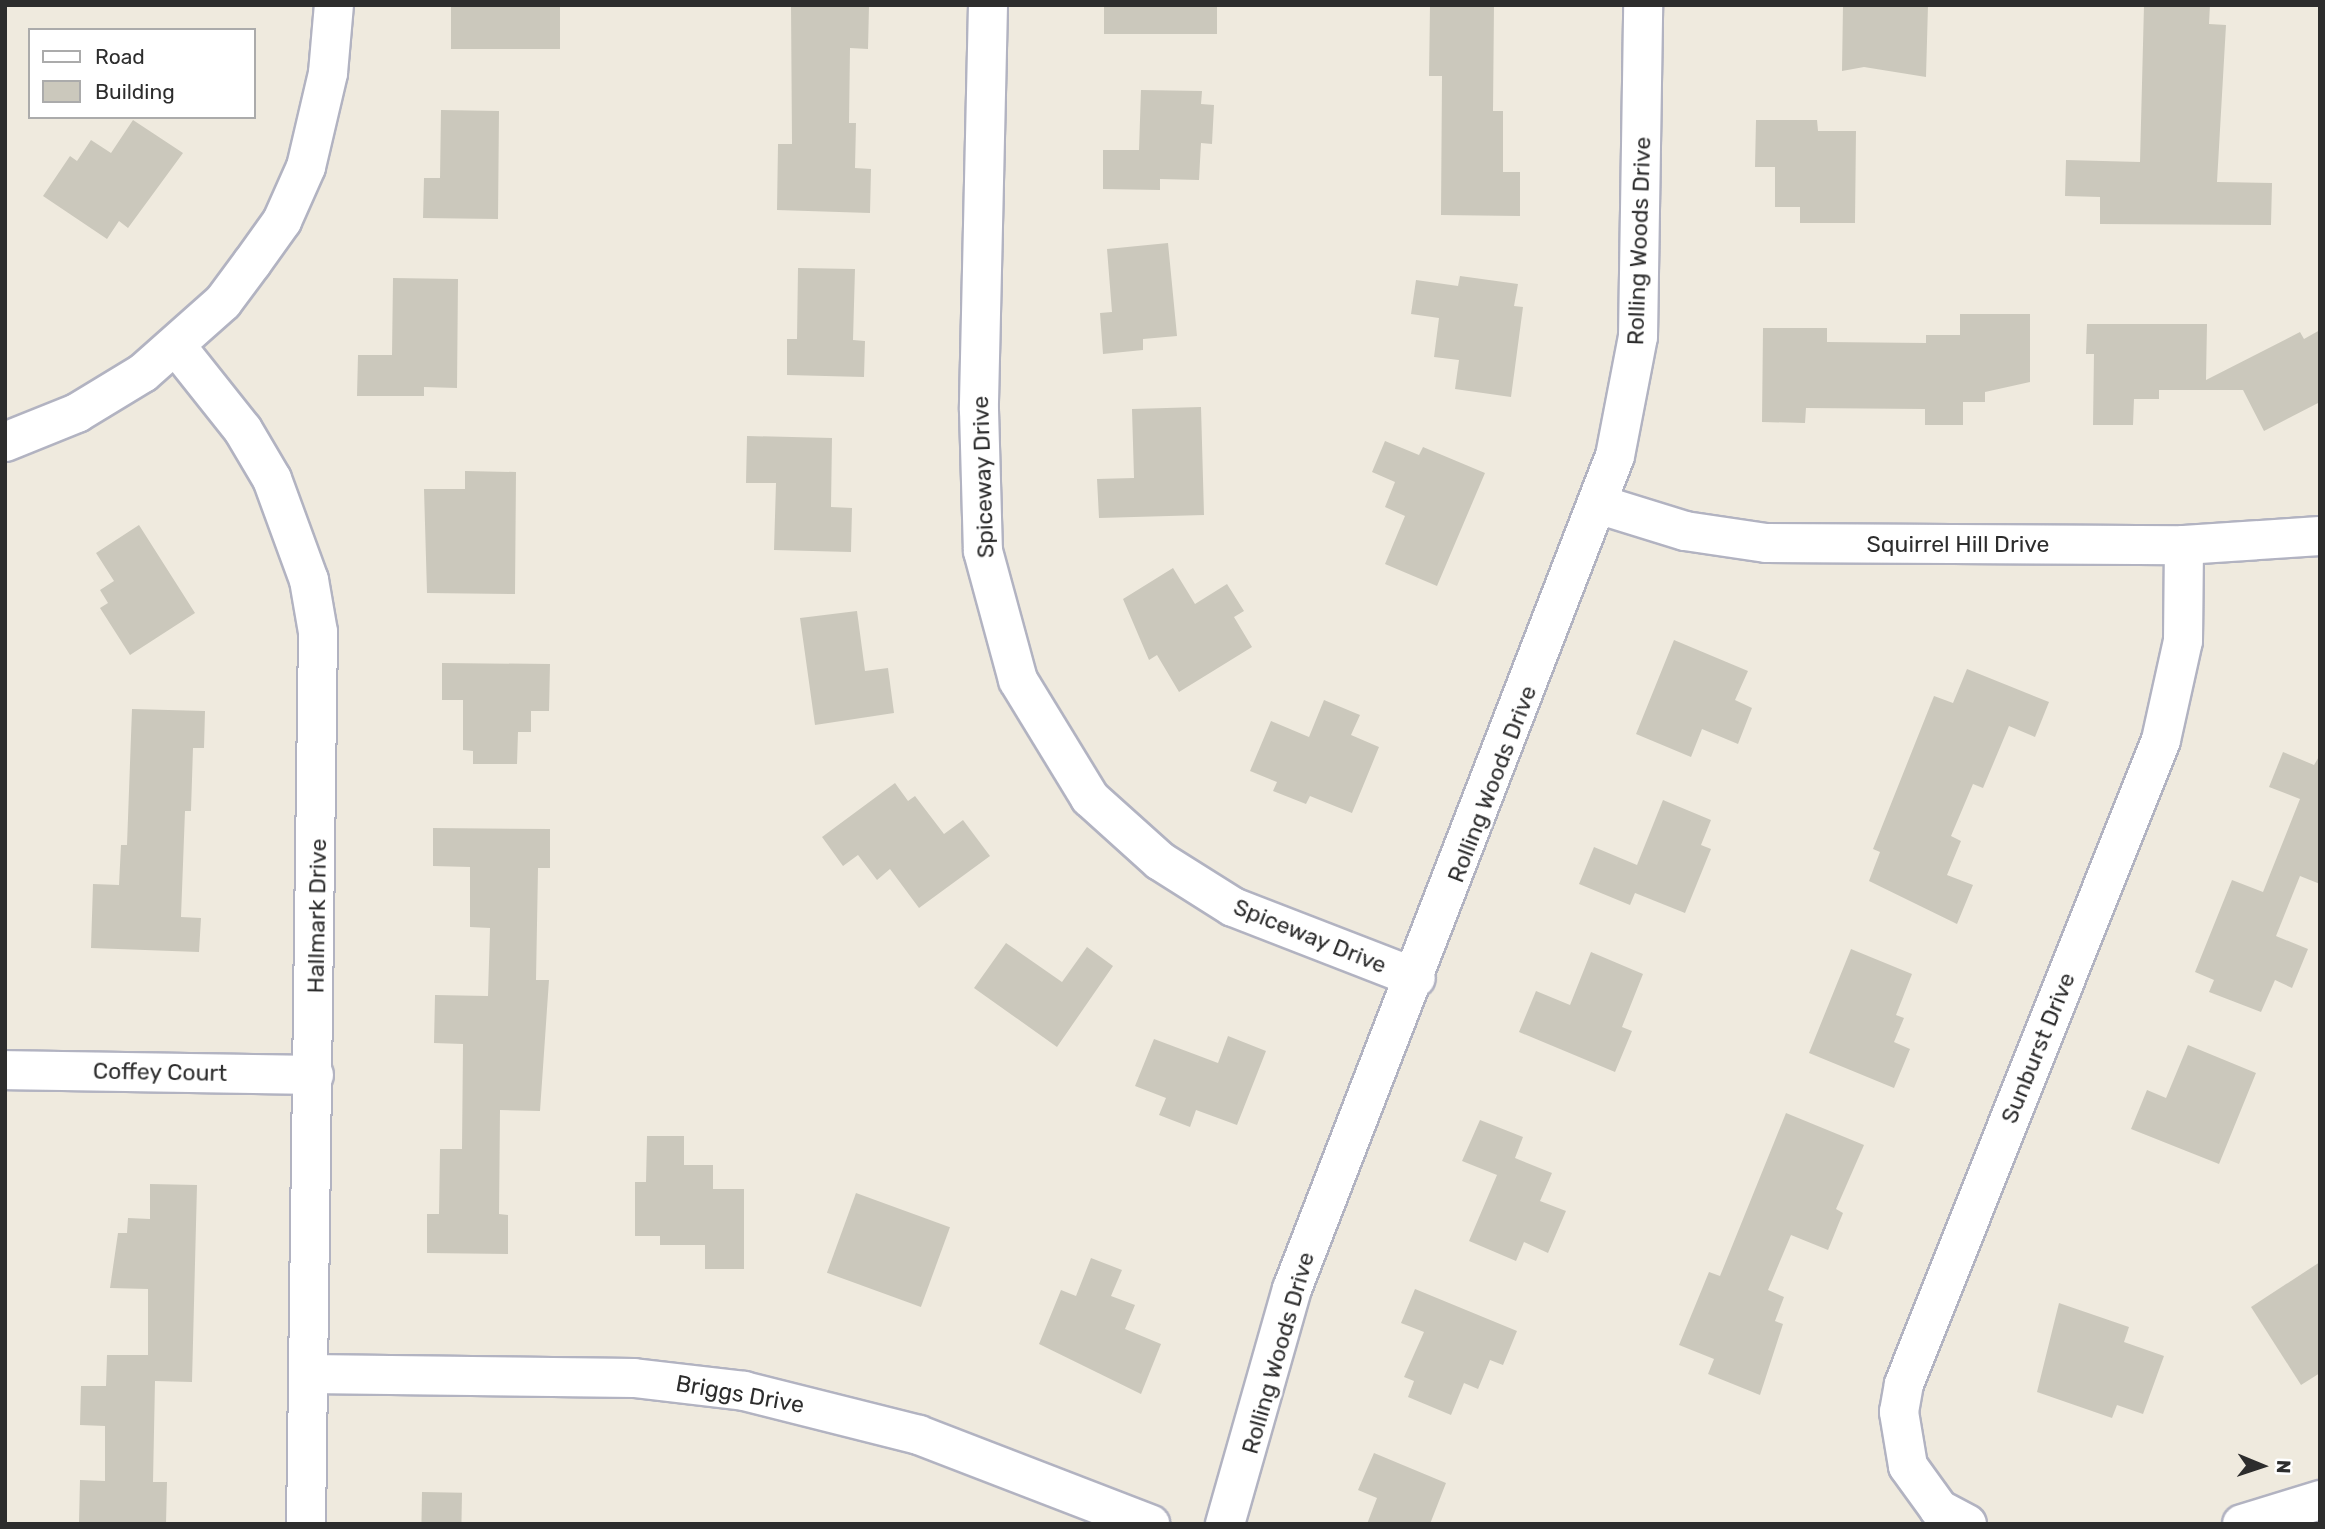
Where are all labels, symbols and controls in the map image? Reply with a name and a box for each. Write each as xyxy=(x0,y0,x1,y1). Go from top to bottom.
legend xyxy=(28,28,256,119)
text: Road xyxy=(95,44,145,69)
text: Building xyxy=(95,79,175,104)
street label: Rolling Woods Drive xyxy=(1622,136,1656,346)
street label: Spiceway Drive xyxy=(966,395,1000,559)
street label: Squirrel Hill Drive xyxy=(1867,530,2049,558)
street label: Rolling Woods Drive xyxy=(1442,682,1542,886)
street label: Hallmark Drive xyxy=(302,838,332,994)
street label: Spiceway Drive xyxy=(1229,893,1391,979)
street label: Sunburst Drive xyxy=(1995,969,2081,1127)
street label: Coffey Court xyxy=(92,1057,228,1087)
street label: Rolling Woods Drive xyxy=(1236,1249,1320,1457)
street label: Briggs Drive xyxy=(674,1369,806,1419)
north arrow xyxy=(2227,1431,2297,1501)
text: N xyxy=(2272,1460,2295,1474)

